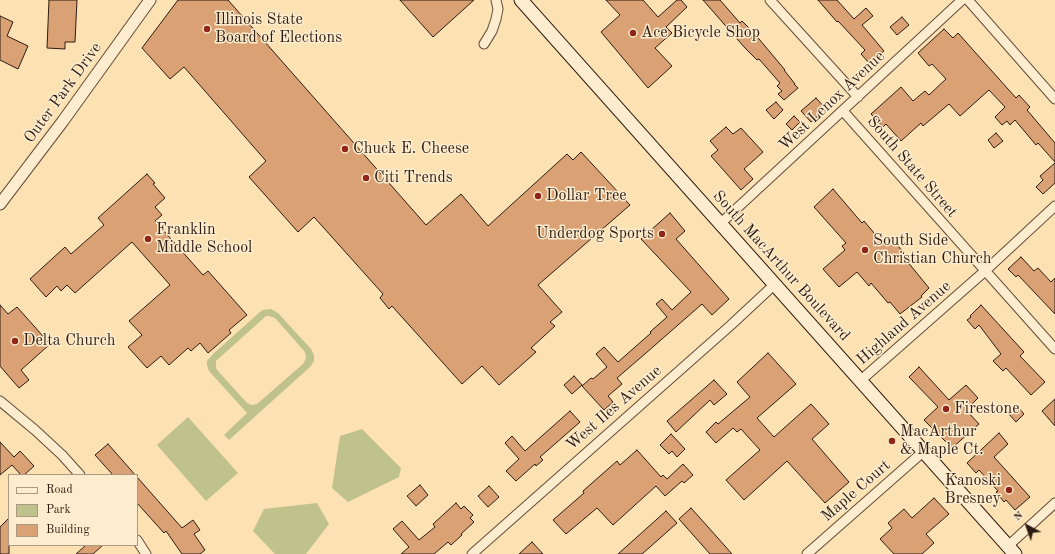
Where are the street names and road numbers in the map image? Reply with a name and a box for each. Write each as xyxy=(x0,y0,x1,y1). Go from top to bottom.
street label: Outer Park Drive xyxy=(20,39,106,147)
street label: West Lenox Avenue xyxy=(775,47,889,155)
street label: South State Street xyxy=(863,112,961,222)
street label: South MacArthur Boulevard xyxy=(708,187,854,345)
street label: Highland Avenue xyxy=(853,277,955,369)
street label: West Iles Avenue xyxy=(562,361,666,455)
street label: Maple Court xyxy=(818,456,894,526)

